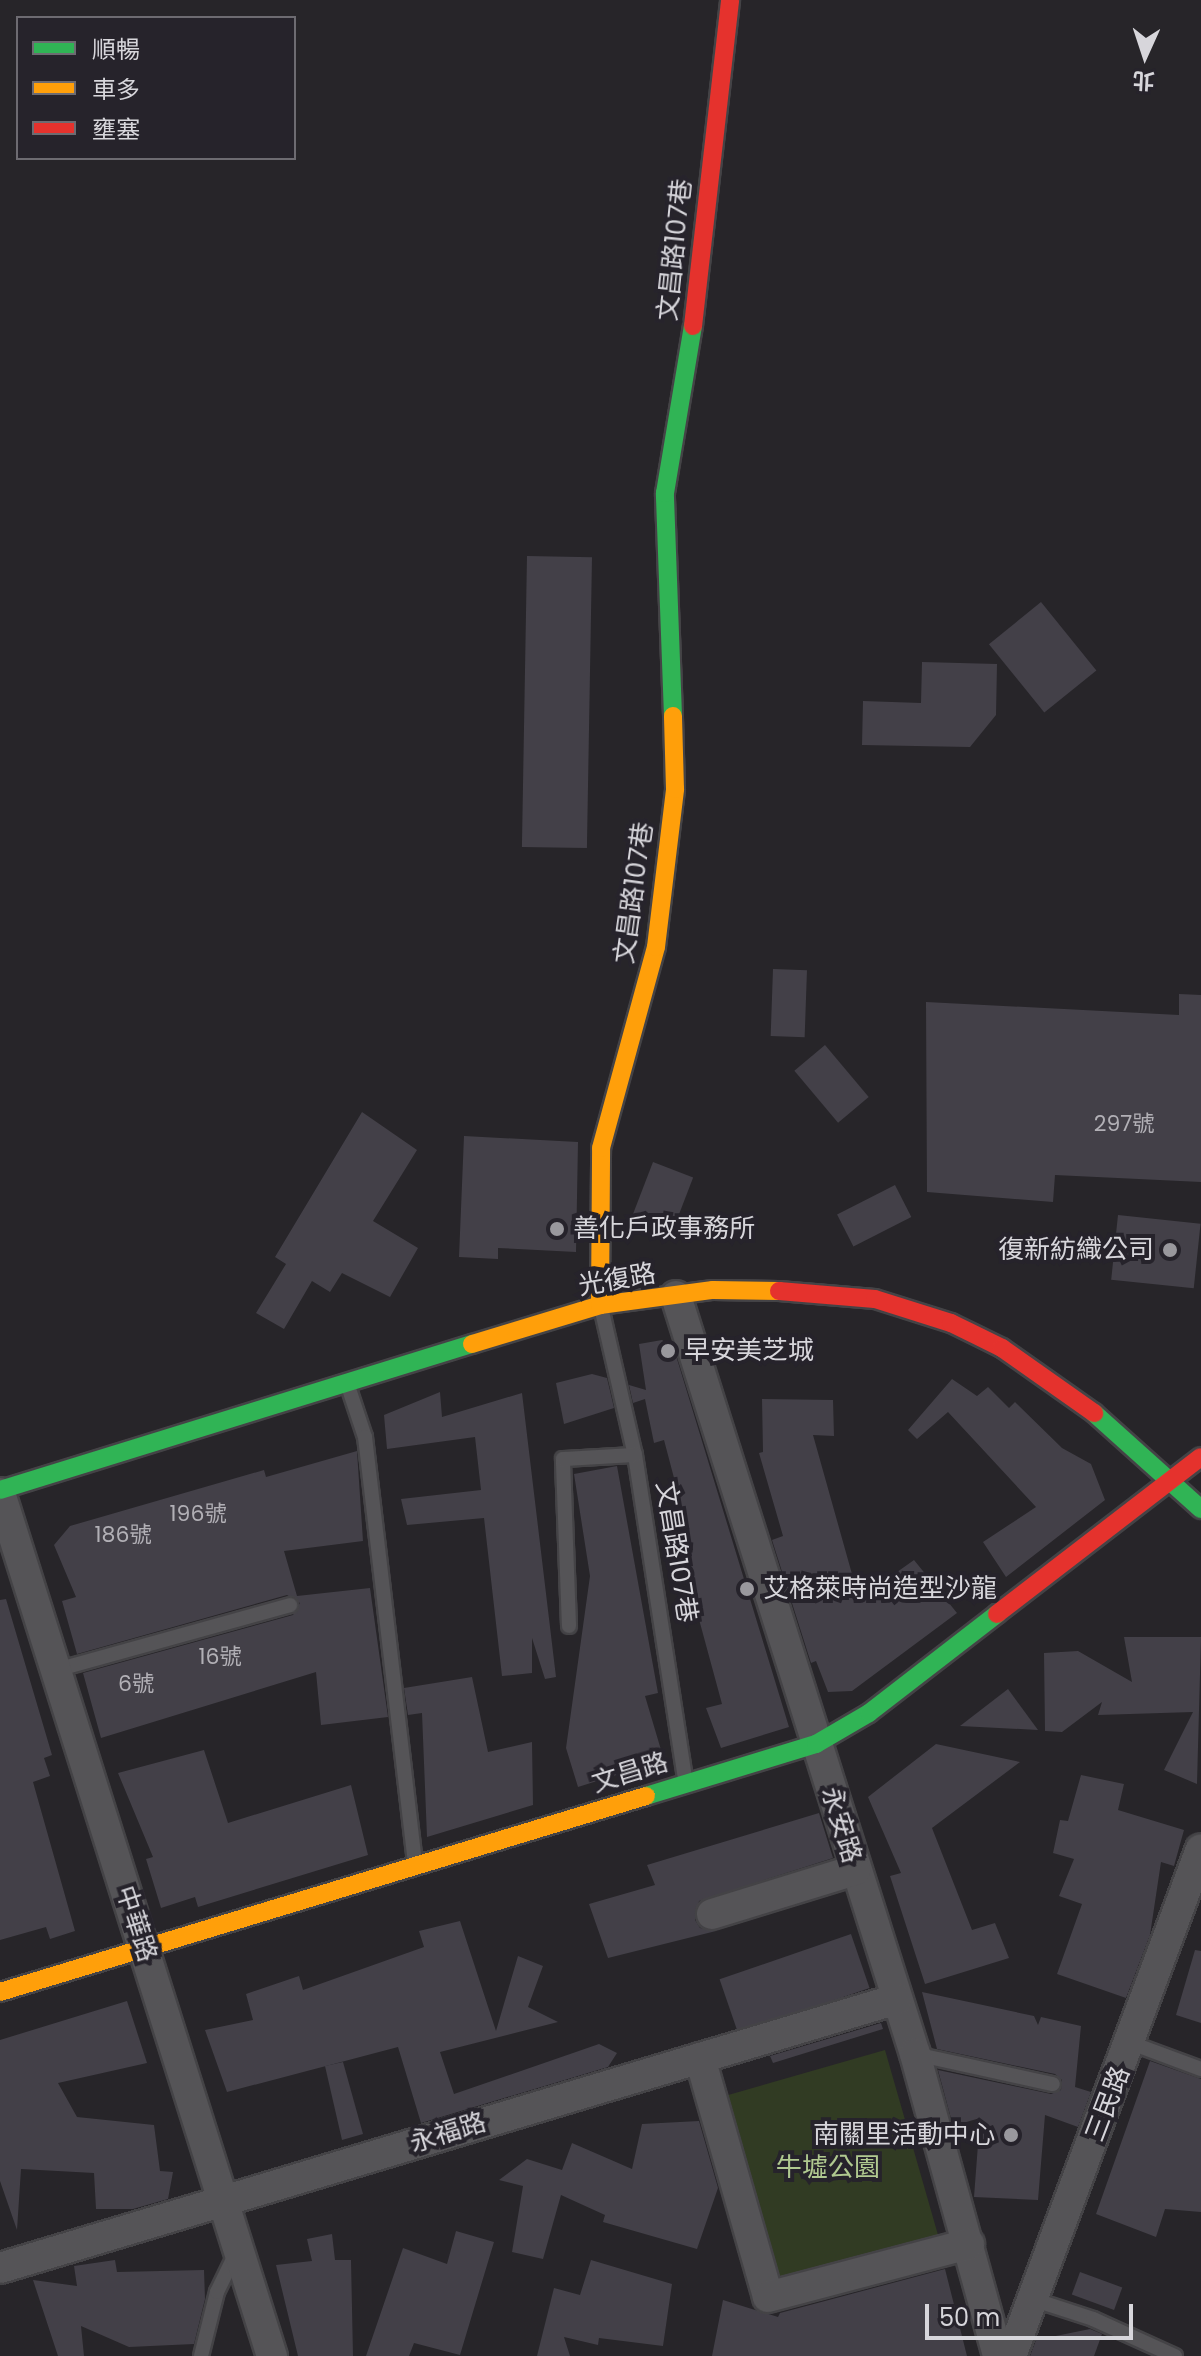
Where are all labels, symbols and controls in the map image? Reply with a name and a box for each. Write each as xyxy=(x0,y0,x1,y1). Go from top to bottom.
legend xyxy=(16,16,296,160)
north arrow xyxy=(1105,16,1185,96)
text: 順暢 xyxy=(92,33,140,66)
text: 北 xyxy=(1132,64,1156,97)
text: 車多 xyxy=(92,73,140,106)
text: 壅塞 xyxy=(92,113,140,146)
street label: 文昌路107巷 xyxy=(652,177,698,323)
street label: 文昌路107巷 xyxy=(609,820,659,966)
house number: 297號 xyxy=(1094,1111,1154,1137)
place label: 善化戶政事務所 xyxy=(573,1213,755,1245)
marker: 善化戶政事務所 xyxy=(548,1220,566,1238)
place label: 復新紡織公司 xyxy=(998,1234,1154,1266)
marker: 復新紡織公司 xyxy=(1161,1241,1179,1259)
street label: 光復路 xyxy=(576,1258,658,1302)
place label: 早安美芝城 xyxy=(684,1335,814,1367)
marker: 早安美芝城 xyxy=(659,1342,677,1360)
street label: 文昌路107巷 xyxy=(649,1479,703,1625)
house number: 196號 xyxy=(170,1501,226,1527)
house number: 186號 xyxy=(95,1522,151,1548)
place label: 艾格萊時尚造型沙龍 xyxy=(763,1573,997,1605)
marker: 艾格萊時尚造型沙龍 xyxy=(738,1580,756,1598)
house number: 16號 xyxy=(198,1644,242,1670)
house number: 6號 xyxy=(118,1671,154,1697)
street label: 文昌路 xyxy=(588,1747,672,1799)
street label: 永安路 xyxy=(815,1783,867,1867)
street label: 中華路 xyxy=(109,1882,163,1966)
street label: 三民路 xyxy=(1079,2062,1137,2146)
street label: 永福路 xyxy=(406,2107,490,2159)
place label: 南關里活動中心 xyxy=(813,2119,995,2151)
marker: 南關里活動中心 xyxy=(1002,2126,1020,2144)
park label: 牛墟公園 xyxy=(776,2152,880,2184)
scale bar xyxy=(929,2288,1137,2338)
text: 50 m xyxy=(939,2301,1000,2334)

